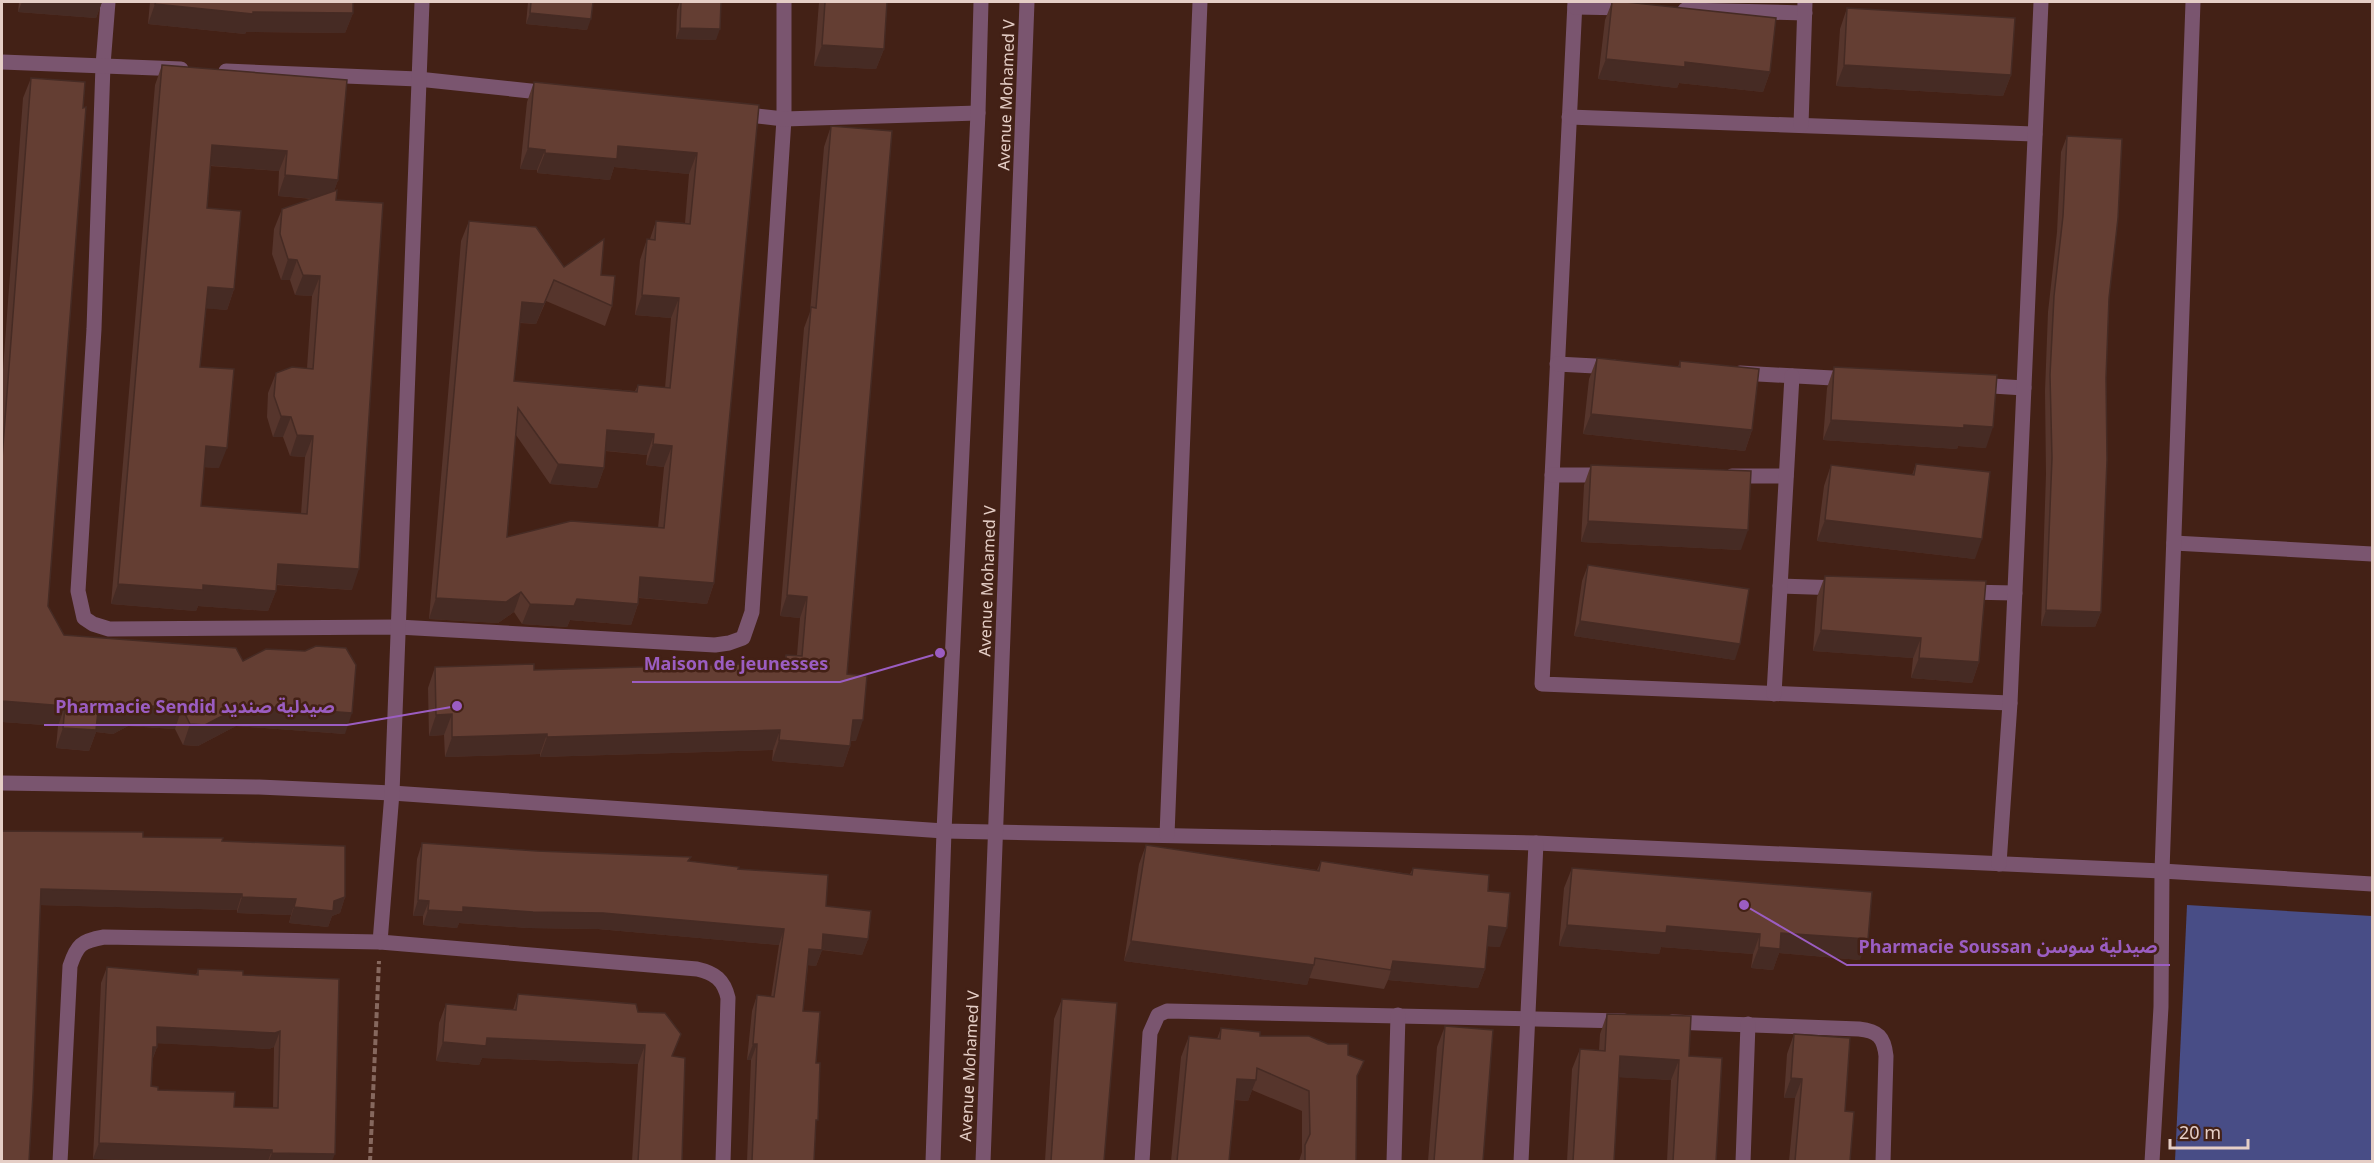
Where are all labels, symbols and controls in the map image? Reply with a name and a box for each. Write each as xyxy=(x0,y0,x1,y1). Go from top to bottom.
street label: Avenue Mohamed V xyxy=(992,19,1020,171)
street label: Avenue Mohamed V xyxy=(973,505,1001,657)
callout: Maison de jeunesses xyxy=(632,646,840,682)
text: Maison de jeunesses xyxy=(644,651,828,675)
callout: Pharmacie Sendid صيدلية صنديد xyxy=(44,689,347,725)
text: Pharmacie Sendid صيدلية صنديد xyxy=(55,694,335,718)
callout: Pharmacie Soussan صيدلية سوسن xyxy=(1847,929,2170,965)
text: Pharmacie Soussan صيدلية سوسن xyxy=(1859,934,2157,958)
street label: Avenue Mohamed V xyxy=(954,990,984,1142)
scale bar xyxy=(2170,1112,2248,1150)
text: 20 m xyxy=(2179,1120,2221,1144)

